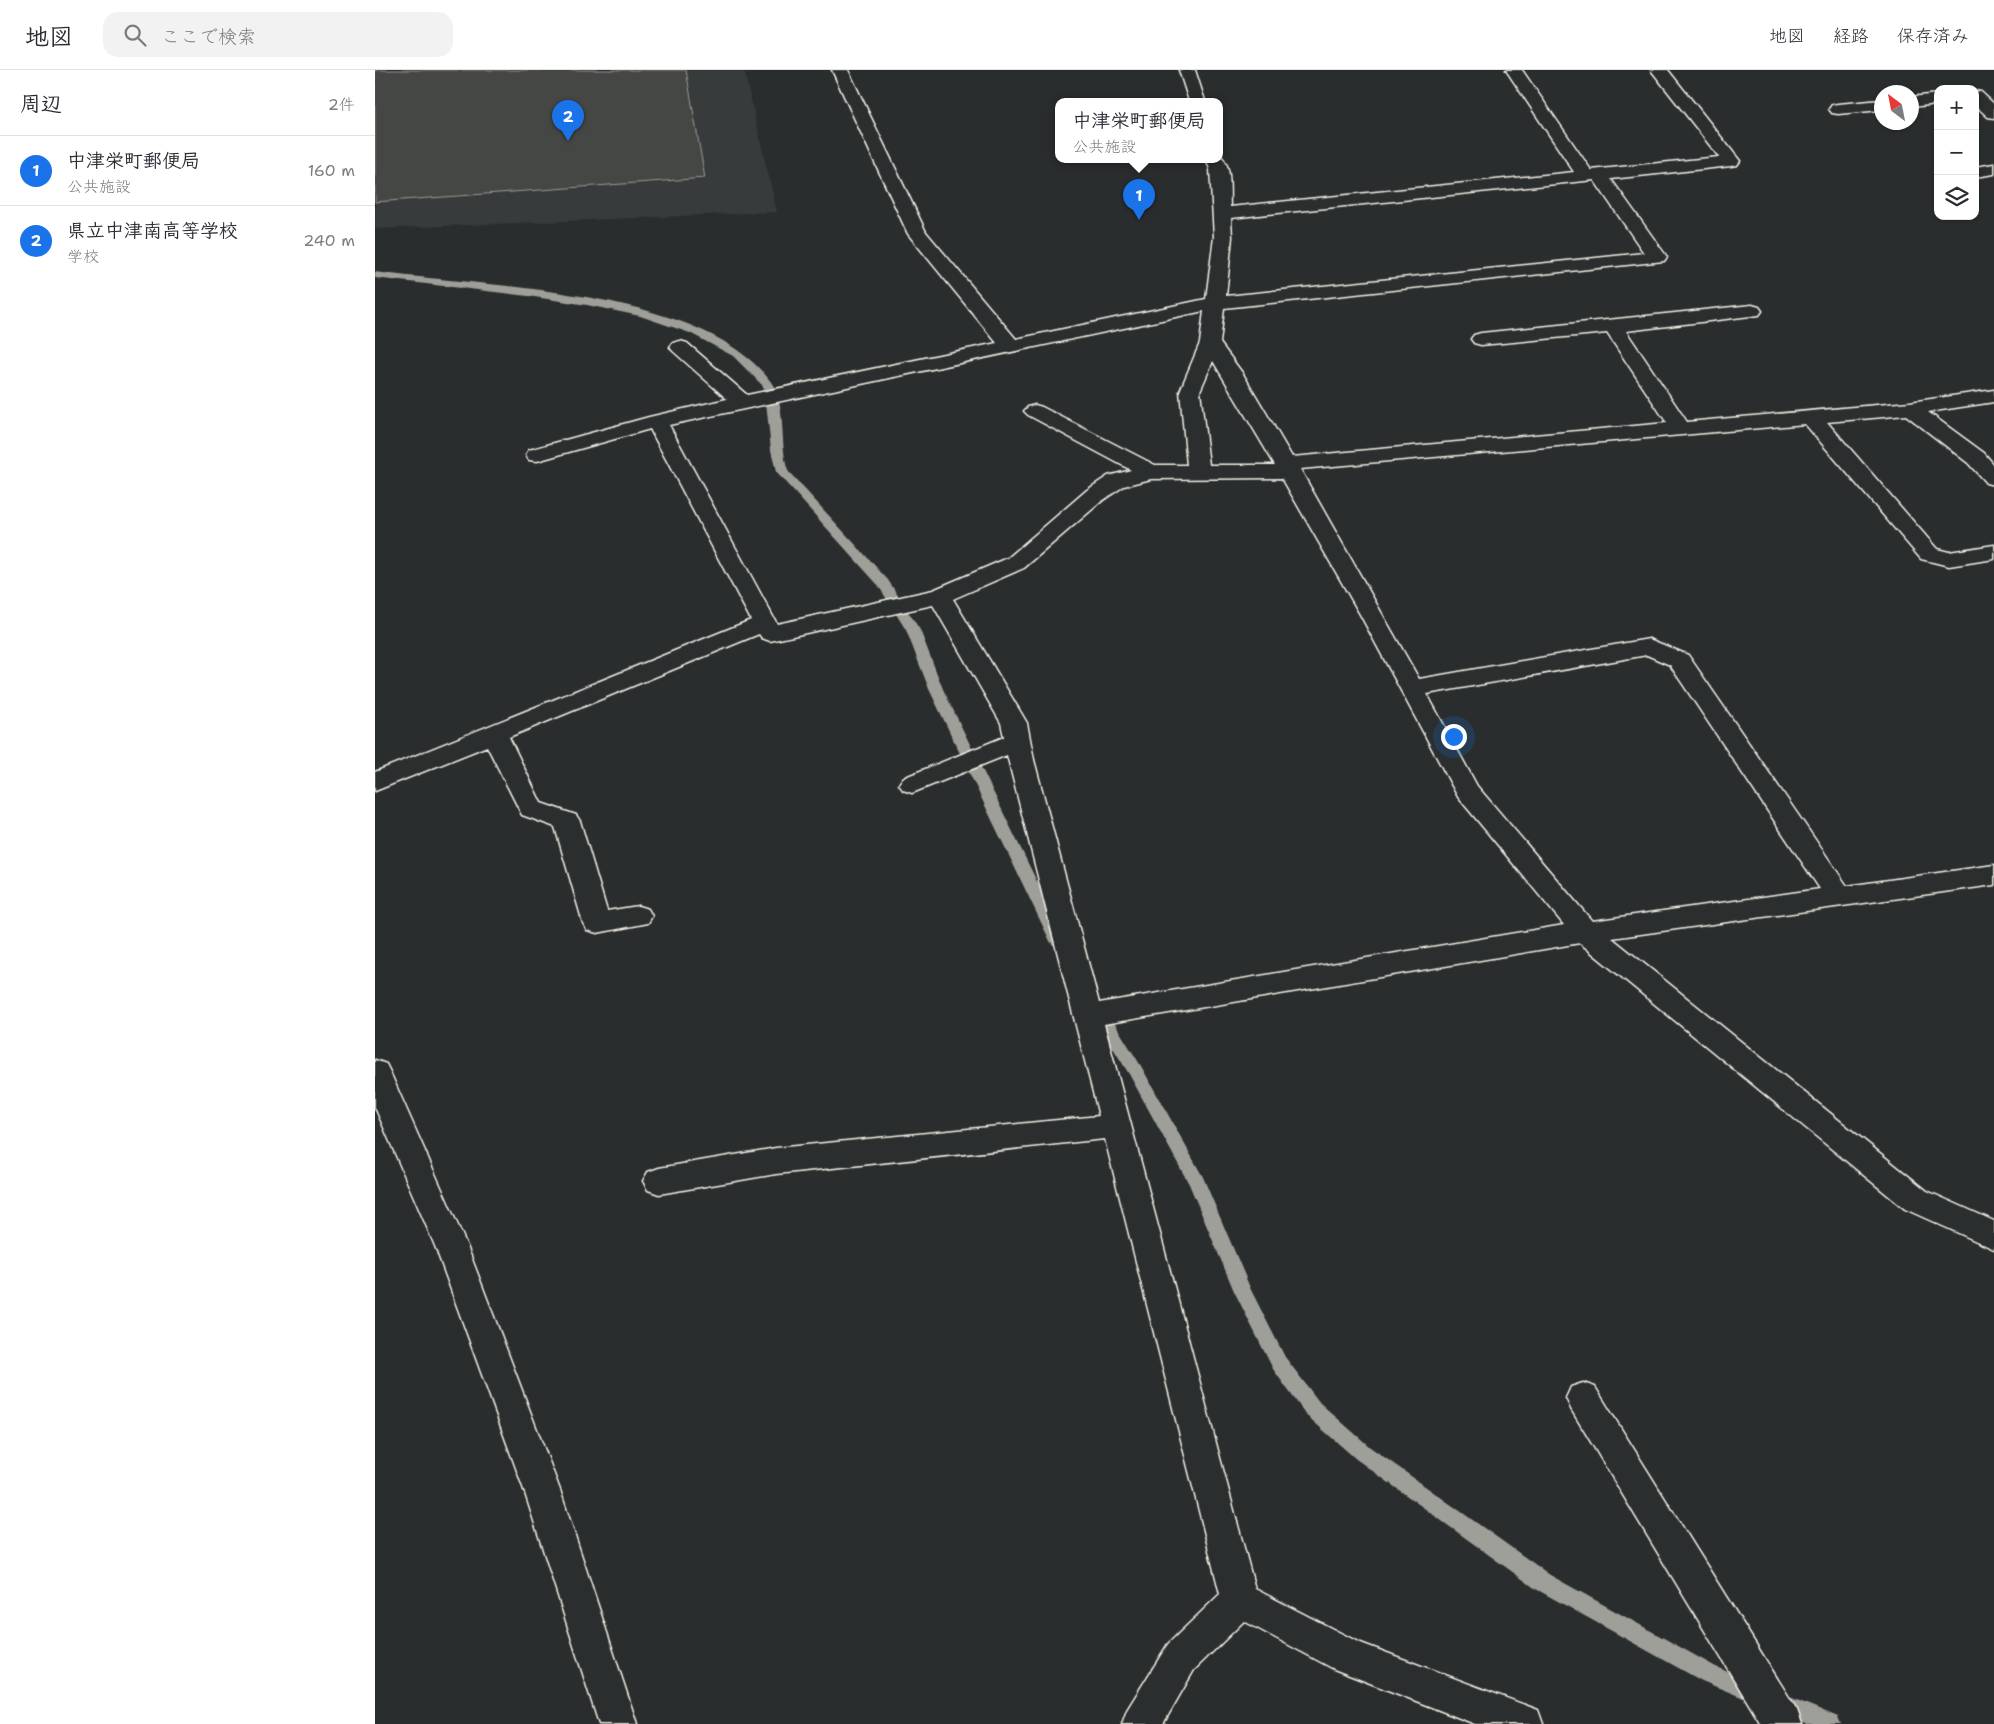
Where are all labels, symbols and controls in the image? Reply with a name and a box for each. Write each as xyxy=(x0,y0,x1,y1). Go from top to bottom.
search box xyxy=(103,12,453,57)
text: 地図 xyxy=(25,21,73,53)
icon: search xyxy=(121,21,149,49)
text: ここで検索 xyxy=(161,24,256,49)
text: 地図 xyxy=(1769,24,1805,48)
text: 経路 xyxy=(1833,24,1869,48)
text: 保存済み xyxy=(1897,24,1969,48)
north arrow xyxy=(1874,85,1919,130)
map controls xyxy=(1934,85,1979,220)
button: + xyxy=(1934,85,1979,130)
text: 周辺 xyxy=(20,90,62,118)
text: 2件 xyxy=(328,94,355,115)
popup xyxy=(1055,98,1223,163)
pin: 2 xyxy=(552,100,584,141)
text: 中津栄町郵便局 xyxy=(1072,108,1206,133)
button: − xyxy=(1934,130,1979,175)
text: 公共施設 xyxy=(1072,136,1137,157)
text: 中津栄町郵便局 xyxy=(67,148,200,173)
text: 1 xyxy=(32,160,40,181)
text: 160 m xyxy=(308,160,355,181)
button: layers xyxy=(1934,175,1979,220)
text: 公共施設 xyxy=(67,176,131,197)
pin: 1 xyxy=(1123,179,1155,220)
text: 県立中津南高等学校 xyxy=(67,218,238,243)
text: 2 xyxy=(30,230,42,251)
text: 240 m xyxy=(303,230,355,251)
text: 学校 xyxy=(67,246,99,267)
your location xyxy=(1441,724,1467,750)

